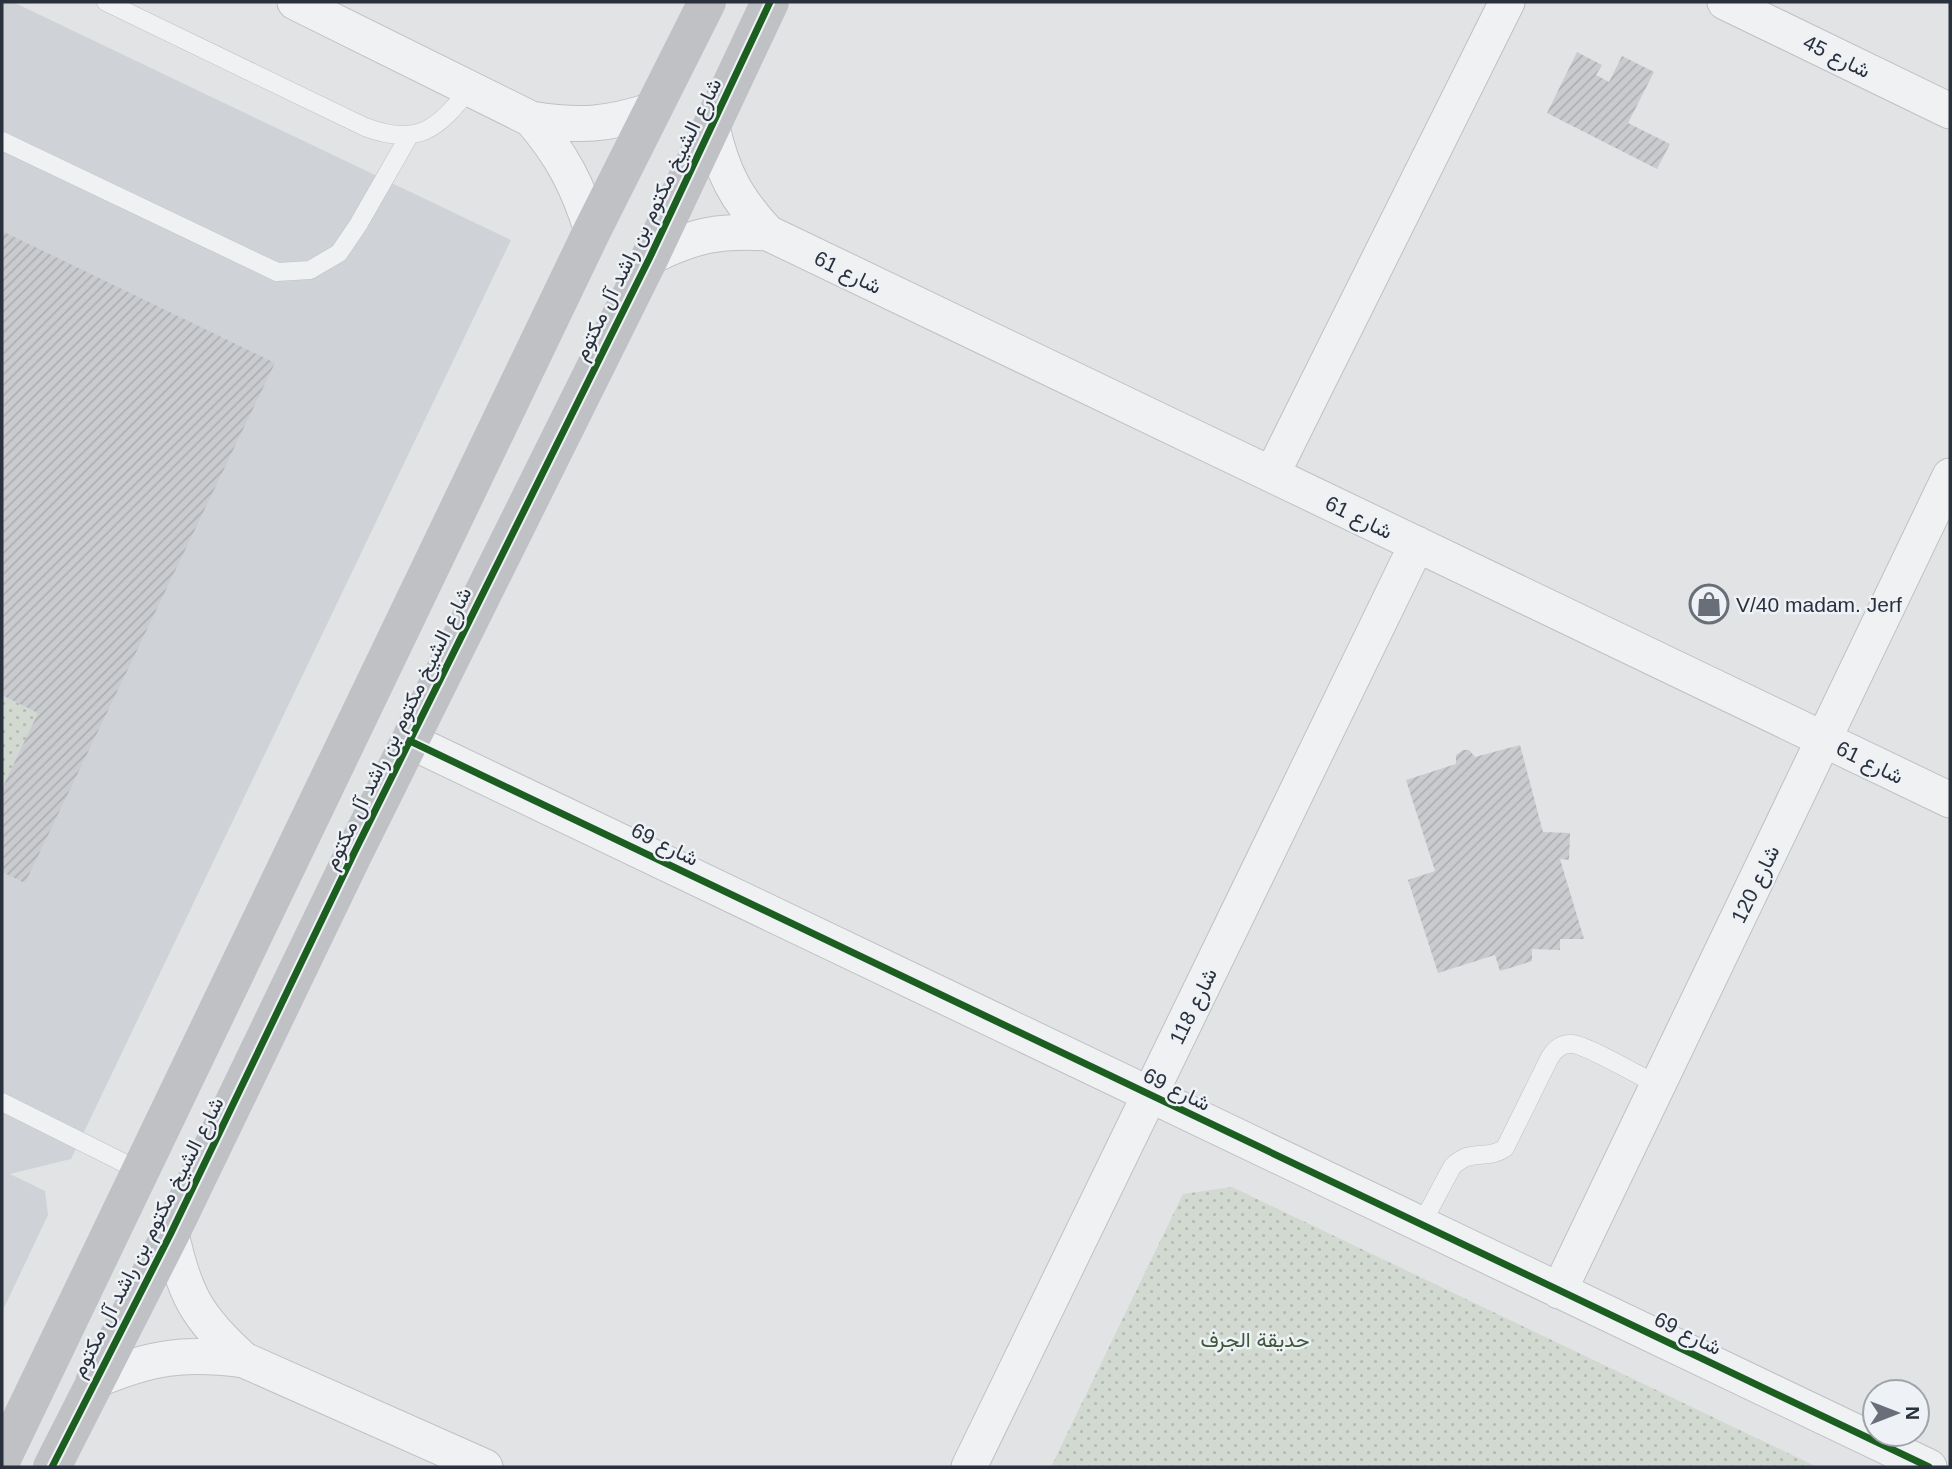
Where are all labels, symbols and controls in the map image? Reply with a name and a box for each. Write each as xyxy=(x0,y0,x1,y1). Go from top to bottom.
street label: شارع 45 xyxy=(1799,30,1874,85)
street label: شارع الشيخ مكتوم بن راشد آل مكتوم xyxy=(568,74,728,365)
street label: شارع 61 xyxy=(810,246,885,301)
street label: شارع 61 xyxy=(1321,491,1396,546)
street label: شارع الشيخ مكتوم بن راشد آل مكتوم xyxy=(318,583,478,874)
shop icon: V/40 madam. Jerf xyxy=(1688,583,1730,625)
place label: V/40 madam. Jerf xyxy=(1736,593,1902,616)
street label: شارع 61 xyxy=(1832,736,1907,791)
street label: شارع 69 xyxy=(627,818,702,873)
street label: شارع 120 xyxy=(1726,842,1786,928)
street label: شارع 118 xyxy=(1165,964,1224,1049)
street label: شارع 69 xyxy=(1139,1063,1214,1118)
street label: شارع الشيخ مكتوم بن راشد آل مكتوم xyxy=(66,1093,231,1382)
street label: شارع 69 xyxy=(1650,1307,1725,1362)
park label: حديقة الجرف xyxy=(1200,1328,1310,1353)
north arrow xyxy=(1861,1378,1931,1448)
text: N xyxy=(1902,1406,1923,1420)

